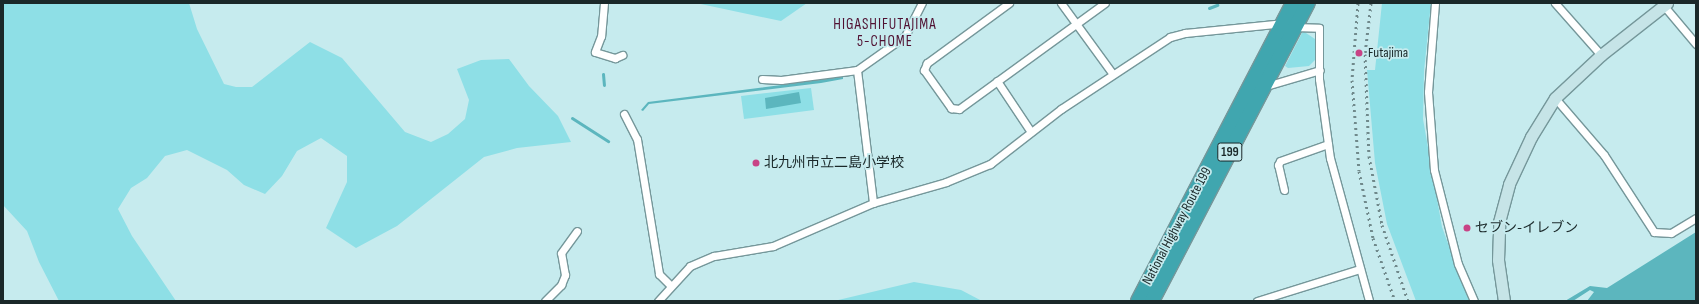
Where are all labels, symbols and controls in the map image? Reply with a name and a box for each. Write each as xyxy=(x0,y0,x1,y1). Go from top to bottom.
district label: HIGASHIFUTAJIMA 5-CHOME xyxy=(833,15,937,50)
place label: Futajima xyxy=(1368,45,1408,61)
marker: Futajima xyxy=(1353,47,1365,59)
road number: 199 xyxy=(1217,141,1243,163)
place label: 北九州市立二島小学校 xyxy=(764,155,904,171)
marker: 北九州市立二島小学校 xyxy=(751,158,761,168)
street label: National Highway Route 199 xyxy=(1139,164,1215,288)
place label: セブン-イレブン xyxy=(1475,220,1578,236)
marker: セブン-イレブン xyxy=(1462,223,1472,233)

